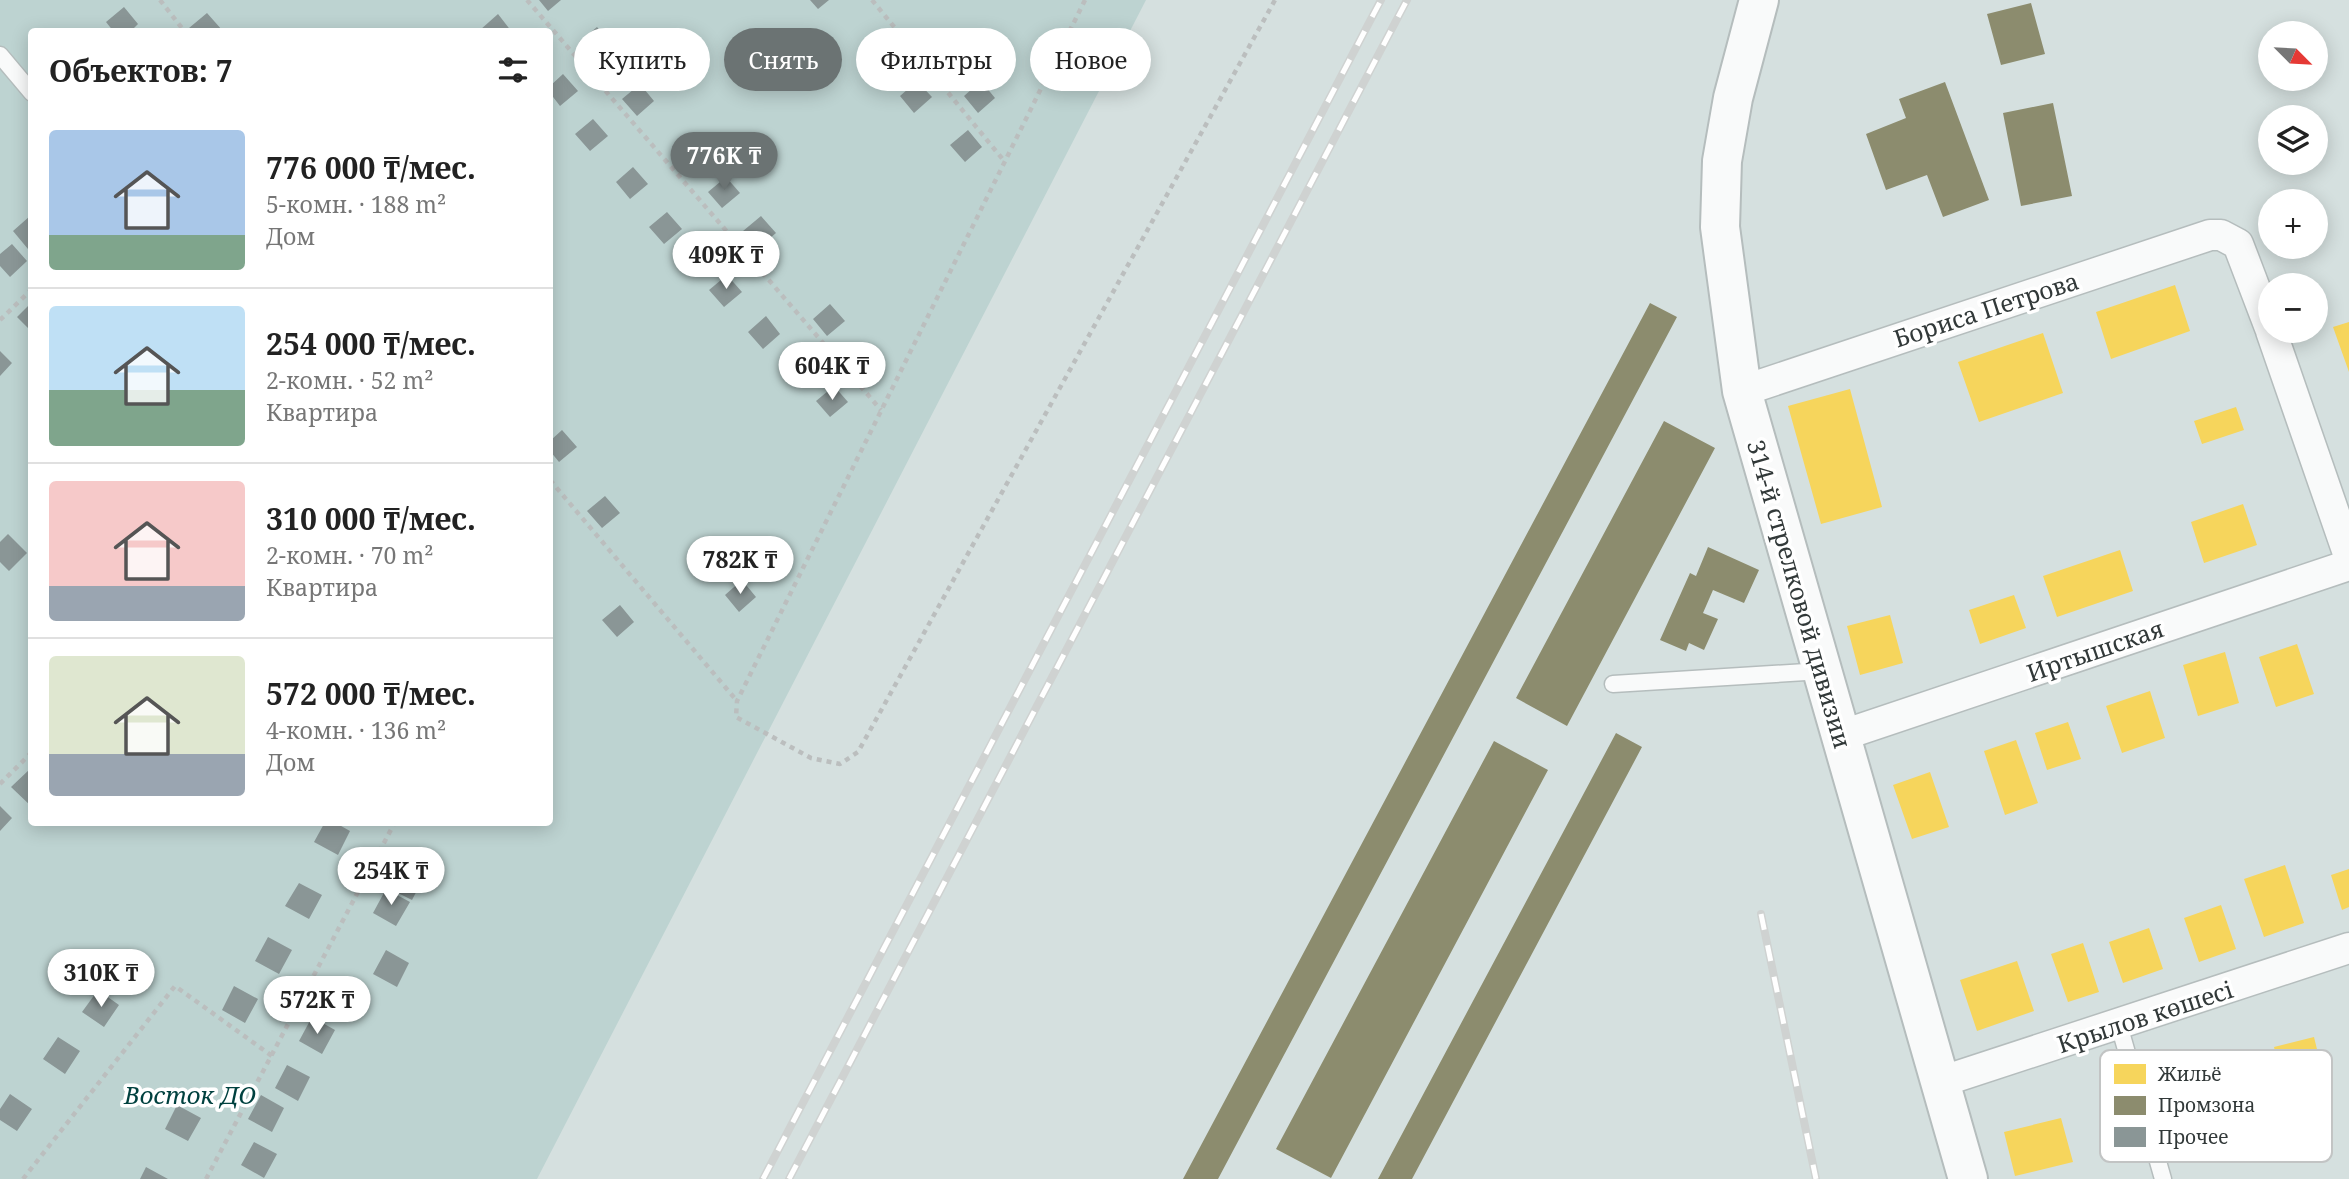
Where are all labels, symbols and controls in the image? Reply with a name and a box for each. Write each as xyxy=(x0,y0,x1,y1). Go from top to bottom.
north arrow xyxy=(2258,21,2328,91)
map controls xyxy=(2258,21,2328,343)
chip: Купить xyxy=(574,28,710,91)
chip: Снять xyxy=(724,28,842,91)
chip: Фильтры xyxy=(856,28,1016,91)
chip: Новое xyxy=(1030,28,1151,91)
text: Объектов: 7 xyxy=(49,50,233,91)
icon: filters xyxy=(494,51,532,89)
button: layers xyxy=(2258,105,2328,175)
pin: 776K ₸ xyxy=(667,132,781,192)
text: 776K ₸ xyxy=(687,139,761,171)
text: 776 000 ₸/мес. xyxy=(266,147,476,188)
icon: home xyxy=(105,158,189,242)
text: 5-комн. · 188 m² xyxy=(266,188,446,220)
button: + xyxy=(2258,189,2328,259)
text: Дом xyxy=(266,220,315,252)
pin: 409K ₸ xyxy=(669,232,783,291)
text: 409K ₸ xyxy=(689,238,763,270)
street label: Бориса Петрова xyxy=(1889,264,2083,354)
button: − xyxy=(2258,273,2328,343)
text: 254 000 ₸/мес. xyxy=(266,323,476,364)
icon: home xyxy=(105,334,189,418)
pin: 604K ₸ xyxy=(775,342,889,402)
text: 604K ₸ xyxy=(795,349,869,381)
text: 2-комн. · 52 m² xyxy=(266,364,433,396)
text: Квартира xyxy=(266,396,378,428)
street label: 314-й стрелковой дивизии xyxy=(1740,436,1860,752)
text: 310 000 ₸/мес. xyxy=(266,498,476,539)
icon: home xyxy=(105,509,189,593)
pin: 782K ₸ xyxy=(683,536,797,596)
text: 2-комн. · 70 m² xyxy=(266,539,433,571)
text: 782K ₸ xyxy=(703,543,777,575)
text: Квартира xyxy=(266,571,378,603)
street label: Иртышская xyxy=(2022,611,2168,689)
text: 572 000 ₸/мес. xyxy=(266,673,476,714)
icon: home xyxy=(105,684,189,768)
text: 4-комн. · 136 m² xyxy=(266,714,446,746)
text: Дом xyxy=(266,746,315,778)
pin: 254K ₸ xyxy=(334,848,448,907)
text: 254K ₸ xyxy=(354,854,428,886)
pin: 310K ₸ xyxy=(44,950,158,1009)
text: 310K ₸ xyxy=(64,956,138,988)
street label: Крылов көшесі xyxy=(2053,972,2237,1060)
pin: 572K ₸ xyxy=(260,976,374,1036)
text: 572K ₸ xyxy=(280,983,354,1015)
legend xyxy=(2100,1050,2332,1162)
text: Жильё xyxy=(2157,1061,2221,1087)
park label: Восток ДО xyxy=(123,1078,256,1111)
text: Промзона xyxy=(2158,1092,2255,1118)
text: Прочее xyxy=(2158,1124,2228,1150)

